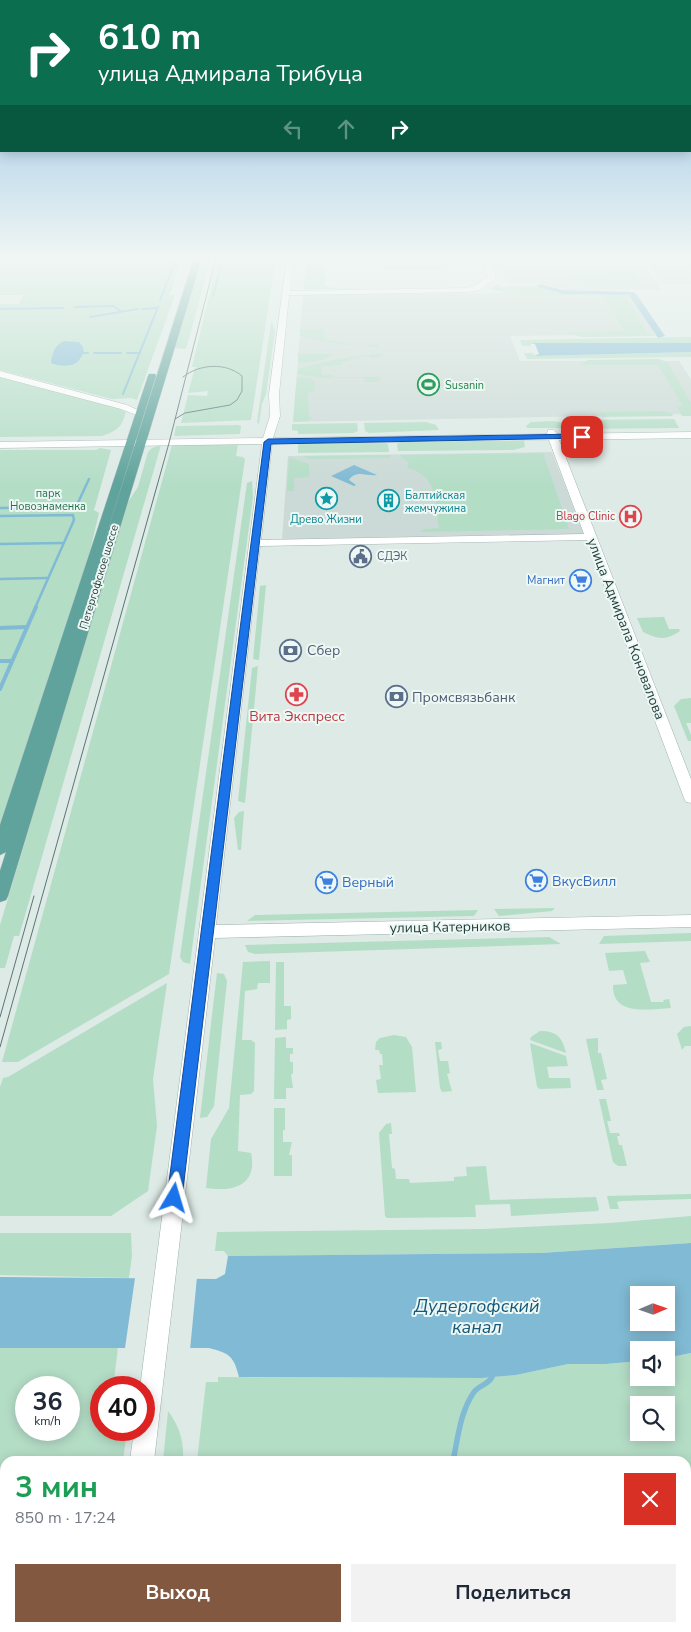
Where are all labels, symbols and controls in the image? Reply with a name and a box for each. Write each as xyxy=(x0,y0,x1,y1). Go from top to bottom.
text: 610 m xyxy=(98,14,201,61)
icon: right xyxy=(15,20,80,85)
text: улица Адмирала Трибуца xyxy=(98,59,363,89)
icon: left xyxy=(279,115,307,143)
icon: ahead xyxy=(332,115,360,143)
icon: right xyxy=(385,115,413,143)
sports icon: Susanin xyxy=(417,373,441,397)
place label: Susanin xyxy=(445,378,484,393)
pin xyxy=(561,416,603,458)
icon: arrive xyxy=(568,423,596,451)
park label: парк Новознаменка xyxy=(10,486,86,514)
place icon: Древо Жизни xyxy=(314,486,338,510)
place label: Балтийская жемчужина xyxy=(405,488,466,516)
building icon: Балтийская жемчужина xyxy=(377,489,401,513)
hospital icon: Blago Clinic xyxy=(619,504,643,528)
place label: Blago Clinic xyxy=(556,509,615,524)
place label: Древо Жизни xyxy=(290,512,362,527)
street label: Петергофское шоссе xyxy=(76,523,122,631)
street label: улица Адмирала Коновалова xyxy=(583,536,669,722)
public building icon: СДЭК xyxy=(349,544,373,568)
place label: СДЭК xyxy=(377,549,407,564)
supermarket icon: Магнит xyxy=(569,568,593,592)
place label: Магнит xyxy=(527,573,565,588)
bank icon: Сбер xyxy=(279,638,303,662)
place label: Сбер xyxy=(307,641,340,660)
pharmacy icon: Вита Экспресс xyxy=(285,682,309,706)
bank icon: Промсвязьбанк xyxy=(384,685,408,709)
place label: Промсвязьбанк xyxy=(412,688,516,707)
place label: Вита Экспресс xyxy=(249,707,345,726)
supermarket icon: ВкусВилл xyxy=(524,869,548,893)
supermarket icon: Верный xyxy=(314,870,338,894)
place label: ВкусВилл xyxy=(552,872,616,891)
place label: Верный xyxy=(342,873,394,892)
street label: улица Катерников xyxy=(390,916,511,938)
position arrow xyxy=(147,1171,199,1223)
north arrow xyxy=(630,1286,675,1331)
map controls xyxy=(630,1286,675,1441)
water label: Дудергофский канал xyxy=(413,1294,540,1339)
button: sound xyxy=(630,1341,675,1386)
speed limit sign: 40 xyxy=(90,1376,155,1441)
text: 36 xyxy=(32,1385,63,1419)
button: search xyxy=(630,1396,675,1441)
text: km/h xyxy=(34,1413,61,1429)
text: 3 мин xyxy=(15,1467,98,1508)
button: close xyxy=(624,1473,676,1525)
text: 850 m · 17:24 xyxy=(15,1507,116,1529)
button: Выход xyxy=(15,1564,341,1622)
button: Поделиться xyxy=(351,1564,676,1622)

